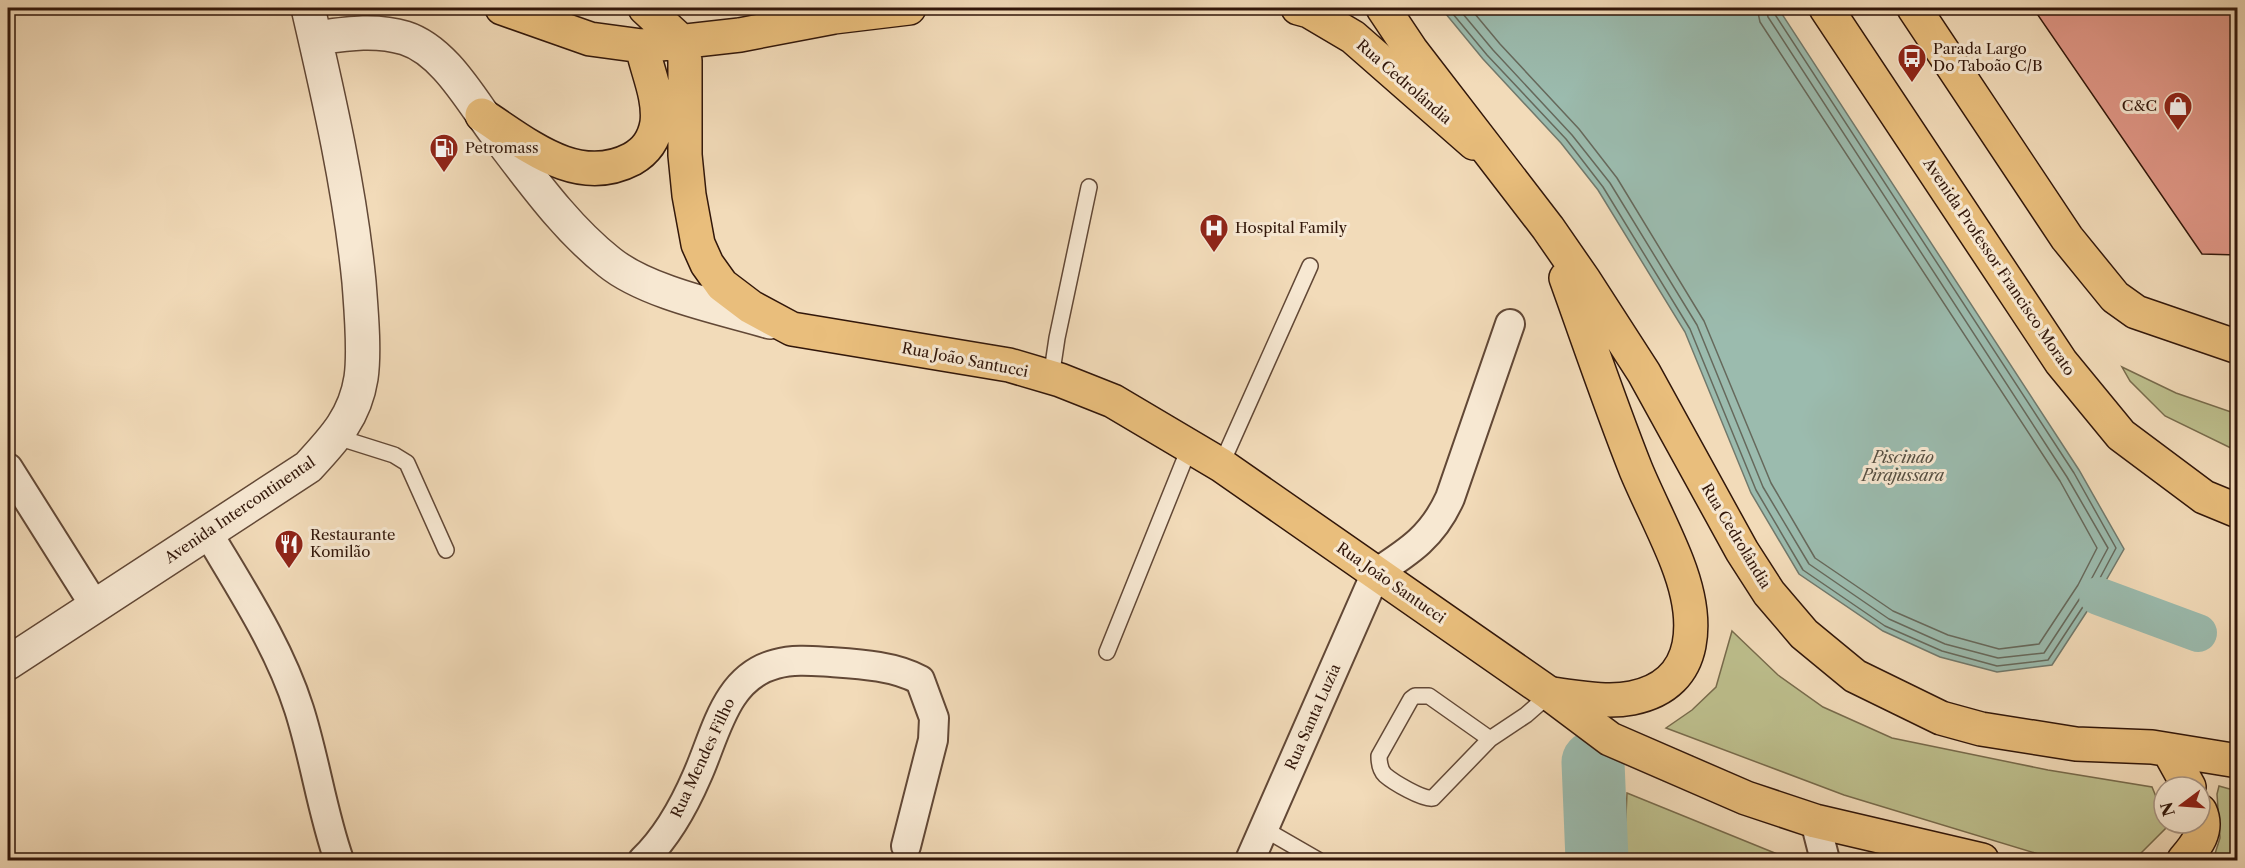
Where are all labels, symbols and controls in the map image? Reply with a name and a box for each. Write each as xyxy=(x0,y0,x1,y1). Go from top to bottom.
street label: Rua Cedrolândia xyxy=(1353,35,1456,128)
place label: Parada Largo Do Taboão C/B xyxy=(1933,39,2042,75)
bus stop icon: Parada Largo Do Taboão C/B xyxy=(1896,42,1928,84)
shop icon: C&C xyxy=(2162,90,2194,132)
place label: C&C xyxy=(2122,96,2157,115)
fuel station icon: Petromass xyxy=(428,132,460,174)
place label: Petromass xyxy=(465,138,538,157)
street label: Avenida Professor Francisco Morato xyxy=(1919,154,2079,379)
hospital icon: Hospital Family xyxy=(1198,212,1230,254)
place label: Hospital Family xyxy=(1235,218,1348,237)
street label: Rua João Santucci xyxy=(900,338,1030,381)
water label: Piscinão Pirajussara xyxy=(1860,447,1945,485)
street label: Avenida Intercontinental xyxy=(160,452,319,568)
street label: Rua Cedrolândia xyxy=(1697,480,1775,592)
place label: Restaurante Komilão xyxy=(310,525,395,561)
restaurant icon: Restaurante Komilão xyxy=(273,528,305,570)
street label: Rua João Santucci xyxy=(1333,538,1450,627)
street label: Rua Santa Luzia xyxy=(1281,661,1345,773)
street label: Rua Mendes Filho xyxy=(666,695,739,821)
north arrow xyxy=(2152,775,2212,835)
text: N xyxy=(2156,800,2179,819)

